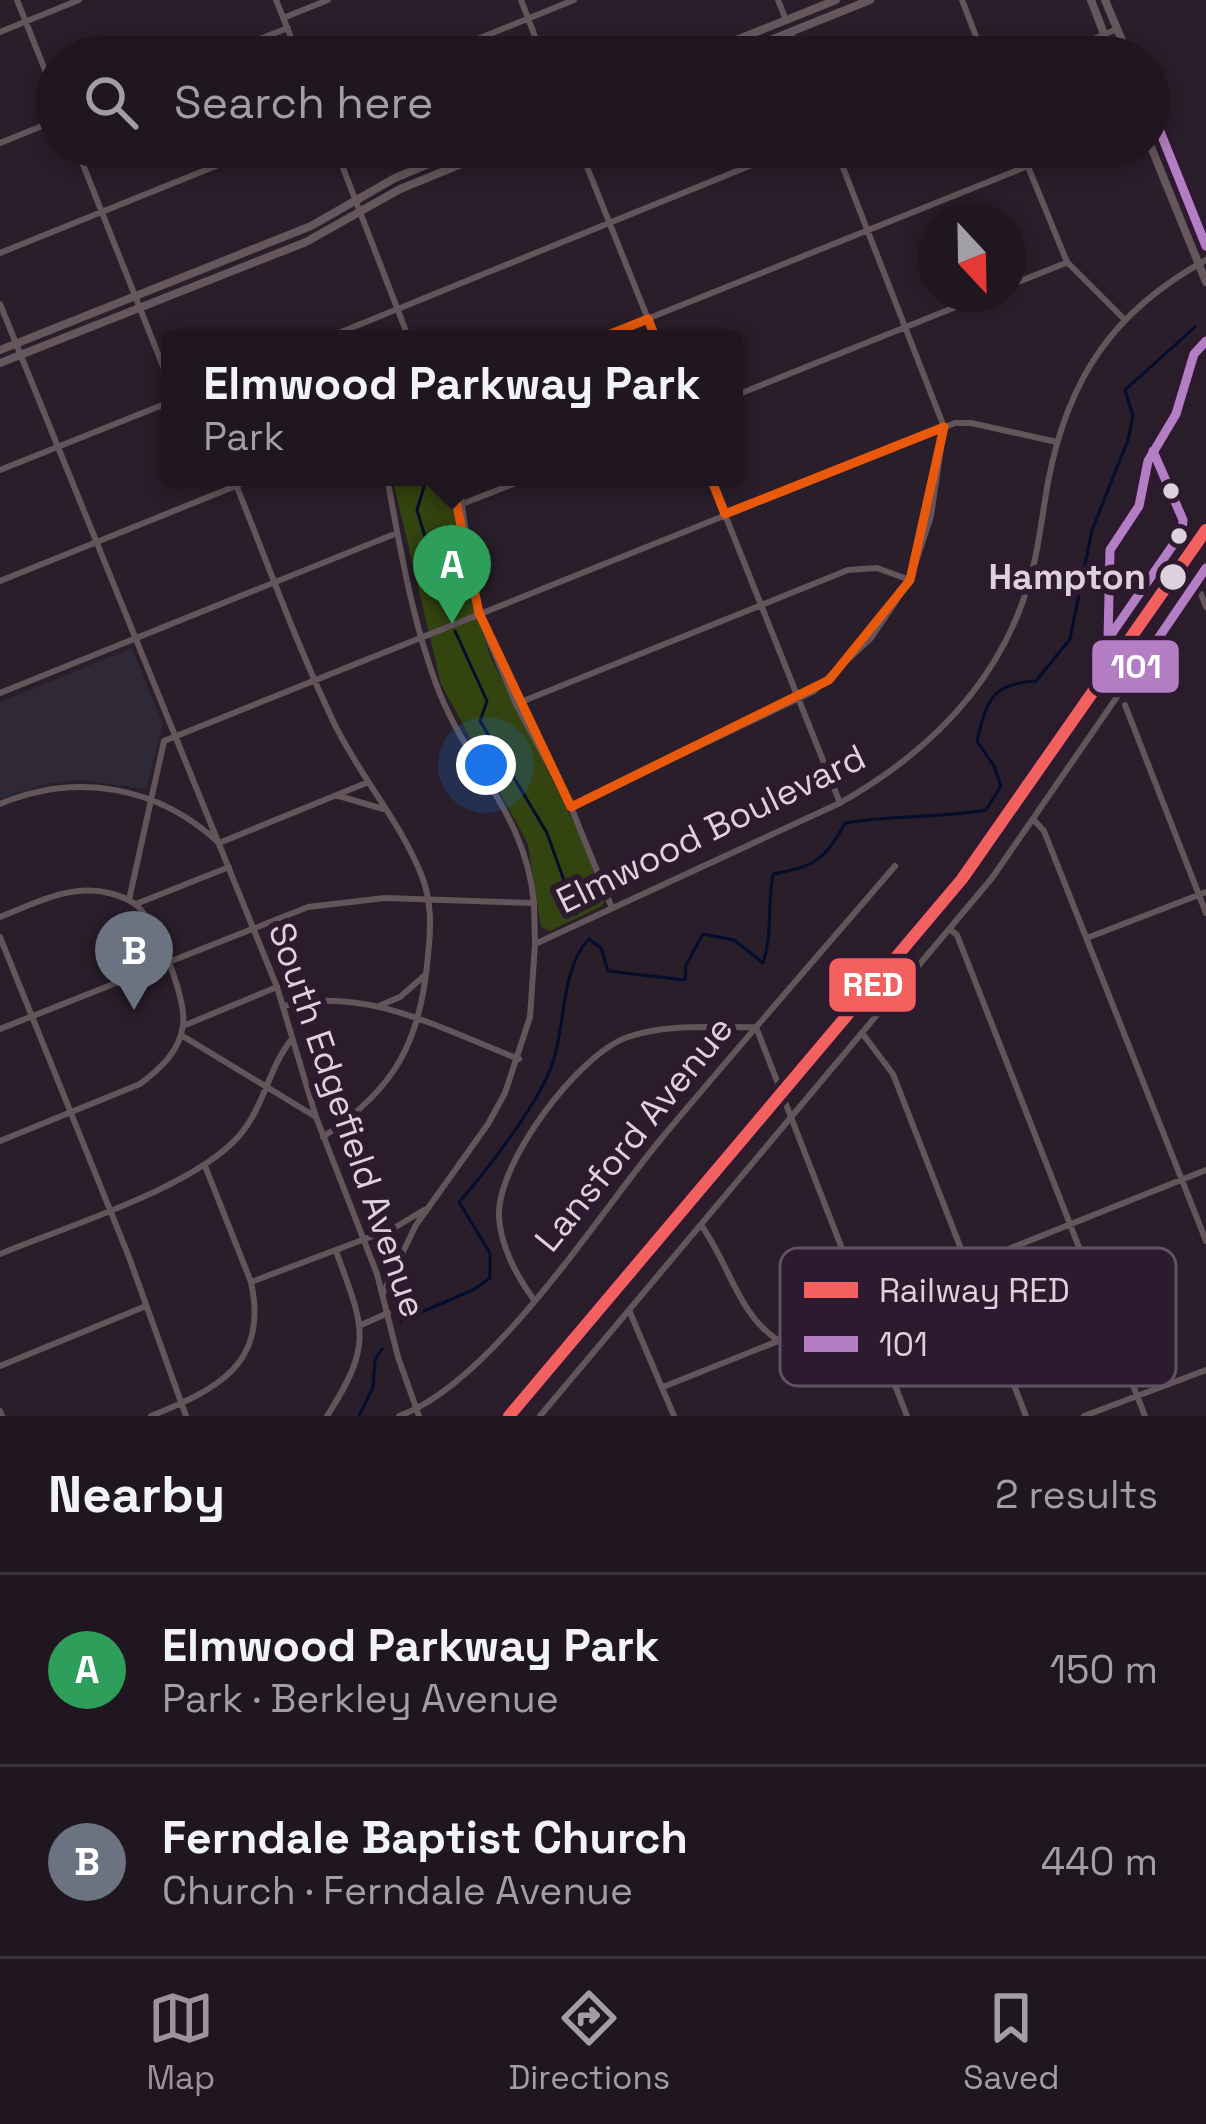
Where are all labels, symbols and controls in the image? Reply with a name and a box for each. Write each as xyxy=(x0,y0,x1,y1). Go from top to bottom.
search box xyxy=(36,36,1170,168)
icon: search xyxy=(78,69,144,135)
text: Search here xyxy=(174,74,433,131)
north arrow xyxy=(918,204,1026,312)
popup xyxy=(161,330,743,486)
text: Elmwood Parkway Park xyxy=(203,355,701,412)
text: Park xyxy=(203,412,284,461)
unlabelled marker xyxy=(1160,480,1182,502)
pin: A xyxy=(413,525,491,624)
unlabelled marker xyxy=(1168,525,1190,547)
place label: Hampton xyxy=(988,554,1146,600)
marker: Hampton xyxy=(1157,561,1189,593)
line badge: 101 xyxy=(1090,638,1181,695)
text: 101 xyxy=(1110,646,1162,688)
street label: Elmwood Boulevard xyxy=(549,734,873,924)
your location xyxy=(456,735,516,795)
pin: B xyxy=(95,911,173,1010)
street label: South Edgefield Avenue xyxy=(258,917,436,1323)
line badge: RED xyxy=(827,956,918,1014)
text: RED xyxy=(842,964,904,1006)
street label: Lansford Avenue xyxy=(525,1007,743,1261)
legend xyxy=(780,1248,1176,1386)
text: Railway RED xyxy=(879,1270,1070,1312)
text: 101 xyxy=(879,1324,928,1366)
text: Nearby xyxy=(48,1462,225,1527)
text: 2 results xyxy=(995,1470,1158,1519)
text: Elmwood Parkway Park xyxy=(162,1617,659,1674)
text: A xyxy=(75,1645,99,1694)
text: 150 m xyxy=(1050,1645,1158,1694)
text: Park · Berkley Avenue xyxy=(162,1674,559,1723)
text: Ferndale Baptist Church xyxy=(162,1809,688,1866)
text: B xyxy=(74,1837,100,1886)
text: 440 m xyxy=(1041,1837,1158,1886)
text: Church · Ferndale Avenue xyxy=(162,1866,633,1915)
tab: Map xyxy=(147,1985,215,2099)
tab: Directions xyxy=(508,1985,670,2099)
tab: Saved xyxy=(963,1985,1059,2099)

